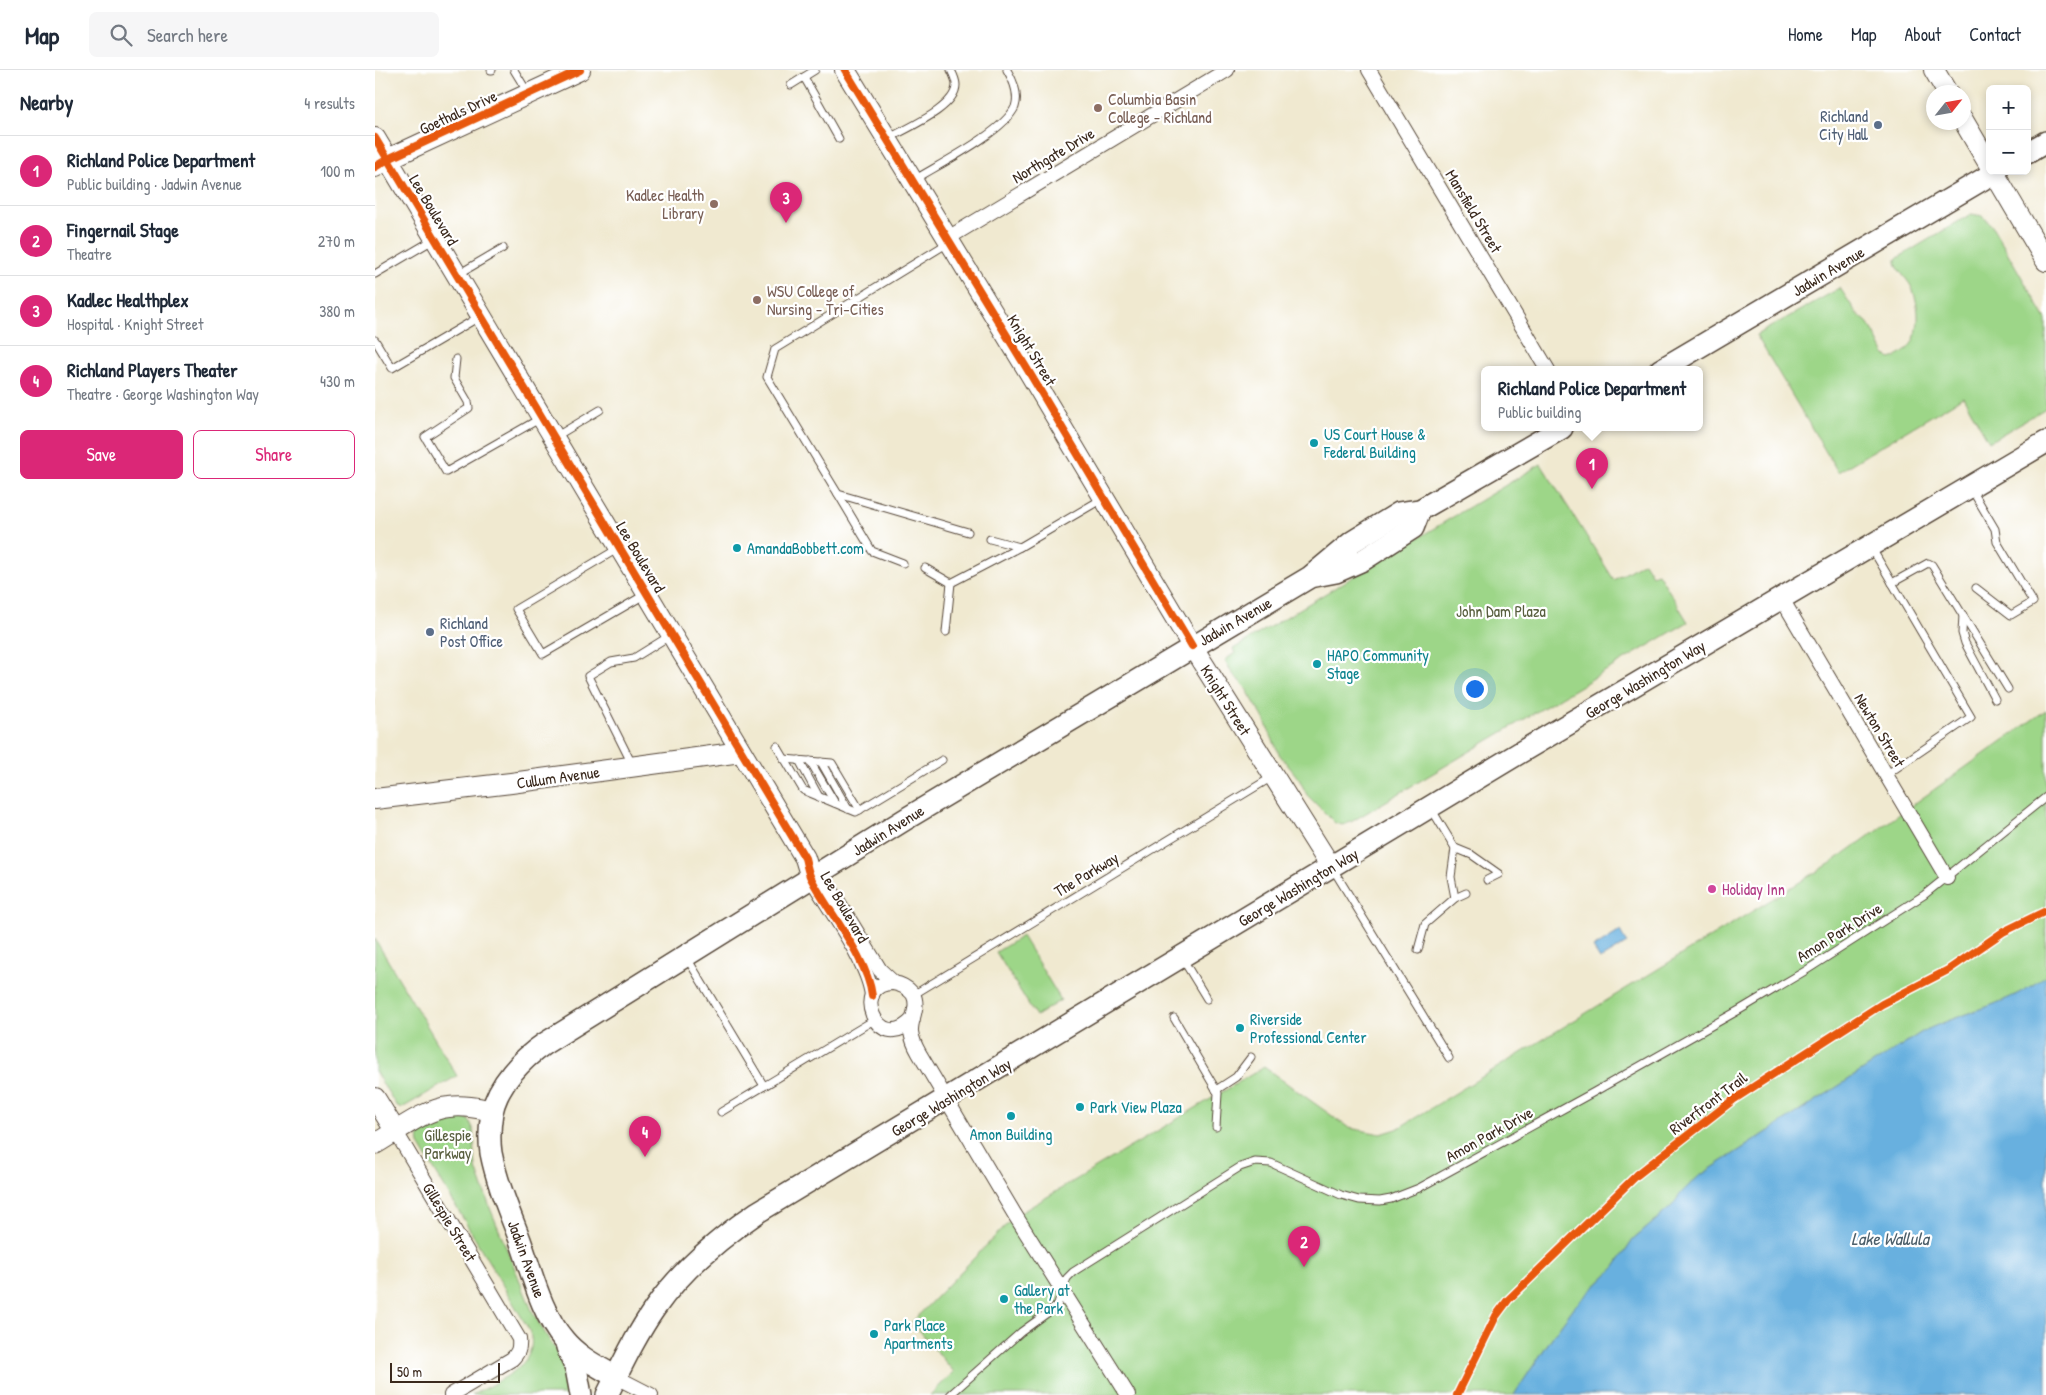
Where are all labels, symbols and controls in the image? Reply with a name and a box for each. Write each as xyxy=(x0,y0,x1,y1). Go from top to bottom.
search box xyxy=(89,12,439,57)
text: Map xyxy=(25,19,59,51)
icon: search xyxy=(107,21,135,49)
text: Search here xyxy=(147,22,228,48)
text: Home xyxy=(1788,22,1823,47)
text: Map xyxy=(1851,22,1876,47)
text: About xyxy=(1904,22,1941,47)
text: Contact xyxy=(1969,22,2021,47)
street label: Goethals Drive xyxy=(416,84,501,140)
north arrow xyxy=(1926,85,1971,130)
map controls xyxy=(1986,85,2031,175)
button: + xyxy=(1986,85,2031,130)
text: Nearby xyxy=(20,88,73,117)
place label: Columbia Basin College - Richland xyxy=(1108,88,1212,128)
text: 4 results xyxy=(304,92,355,114)
marker: Columbia Basin College - Richland xyxy=(1092,102,1104,114)
place label: Richland City Hall xyxy=(1819,105,1868,145)
marker: Richland City Hall xyxy=(1872,119,1884,131)
street label: Northgate Drive xyxy=(1008,121,1099,188)
button: − xyxy=(1986,130,2031,175)
text: Richland Police Department xyxy=(67,147,255,173)
text: 1 xyxy=(33,160,39,182)
text: 100 m xyxy=(320,160,355,182)
street label: Mansfield Street xyxy=(1441,165,1508,257)
street label: Lee Boulevard xyxy=(404,170,464,250)
text: Public building · Jadwin Avenue xyxy=(67,173,242,195)
pin: 3 xyxy=(770,182,802,223)
place label: Kadlec Health Library xyxy=(626,184,704,224)
marker: Kadlec Health Library xyxy=(708,198,720,210)
text: Fingernail Stage xyxy=(67,217,179,243)
text: 2 xyxy=(32,230,40,252)
text: 270 m xyxy=(318,230,355,252)
street label: Jadwin Avenue xyxy=(1788,240,1869,301)
text: Theatre xyxy=(67,243,112,265)
place label: WSU College of Nursing - Tri-Cities xyxy=(767,280,884,320)
text: Kadlec Healthplex xyxy=(67,287,189,313)
marker: WSU College of Nursing - Tri-Cities xyxy=(751,294,763,306)
text: 3 xyxy=(32,300,40,322)
text: 380 m xyxy=(319,300,355,322)
street label: Knight Street xyxy=(1002,310,1062,390)
text: Hospital · Knight Street xyxy=(67,313,204,335)
text: Richland Players Theater xyxy=(67,357,238,383)
popup xyxy=(1481,366,1703,431)
text: 4 xyxy=(33,370,39,392)
text: 430 m xyxy=(320,370,355,392)
text: Richland Police Department xyxy=(1498,375,1686,401)
text: Theatre · George Washington Way xyxy=(67,383,259,405)
text: Public building xyxy=(1498,401,1581,423)
place label: US Court House & Federal Building xyxy=(1323,423,1426,463)
button: Save xyxy=(20,430,183,479)
button: Share xyxy=(193,430,355,479)
marker: US Court House & Federal Building xyxy=(1308,437,1320,449)
pin: 1 xyxy=(1576,448,1608,489)
street label: Lee Boulevard xyxy=(611,517,671,597)
place label: AmandaBobbett.com xyxy=(747,537,864,559)
marker: AmandaBobbett.com xyxy=(731,542,743,554)
street label: Jadwin Avenue xyxy=(1194,591,1276,651)
park label: John Dam Plaza xyxy=(1456,600,1546,622)
place label: Richland Post Office xyxy=(440,612,504,652)
marker: Richland Post Office xyxy=(424,626,436,638)
street label: George Washington Way xyxy=(1581,634,1709,724)
place label: HAPO Community Stage xyxy=(1327,644,1429,684)
marker: HAPO Community Stage xyxy=(1311,658,1323,670)
street label: Knight Street xyxy=(1196,660,1257,740)
your location xyxy=(1462,676,1488,702)
street label: Newton Street xyxy=(1849,689,1911,771)
street label: Cullum Avenue xyxy=(515,760,602,794)
street label: Jadwin Avenue xyxy=(848,799,929,861)
street label: George Washington Way xyxy=(1234,842,1362,932)
street label: The Parkway xyxy=(1050,846,1122,902)
street label: Lee Boulevard xyxy=(816,867,874,947)
place label: Holiday Inn xyxy=(1722,878,1785,900)
marker: Holiday Inn xyxy=(1706,883,1718,895)
street label: Amon Park Drive xyxy=(1792,897,1886,967)
place label: Riverside Professional Center xyxy=(1250,1008,1367,1048)
marker: Riverside Professional Center xyxy=(1234,1022,1246,1034)
street label: George Washington Way xyxy=(887,1052,1015,1142)
street label: Riverfront Trail xyxy=(1665,1066,1752,1140)
place label: Park View Plaza xyxy=(1090,1096,1182,1118)
marker: Park View Plaza xyxy=(1074,1101,1086,1113)
street label: Amon Park Drive xyxy=(1441,1101,1537,1167)
marker: Amon Building xyxy=(1005,1110,1017,1122)
pin: 4 xyxy=(629,1116,661,1157)
place label: Amon Building xyxy=(970,1123,1052,1145)
park label: Gillespie Parkway xyxy=(424,1124,472,1164)
street label: Gillespie Street xyxy=(418,1178,482,1266)
street label: Jadwin Avenue xyxy=(503,1217,551,1301)
pin: 2 xyxy=(1288,1226,1320,1267)
water label: Lake Wallula xyxy=(1851,1226,1931,1251)
place label: Gallery at the Park xyxy=(1014,1279,1070,1319)
marker: Gallery at the Park xyxy=(998,1293,1010,1305)
place label: Park Place Apartments xyxy=(884,1314,953,1354)
marker: Park Place Apartments xyxy=(868,1328,880,1340)
scale bar xyxy=(390,1360,500,1383)
text: 50 m xyxy=(397,1362,422,1381)

